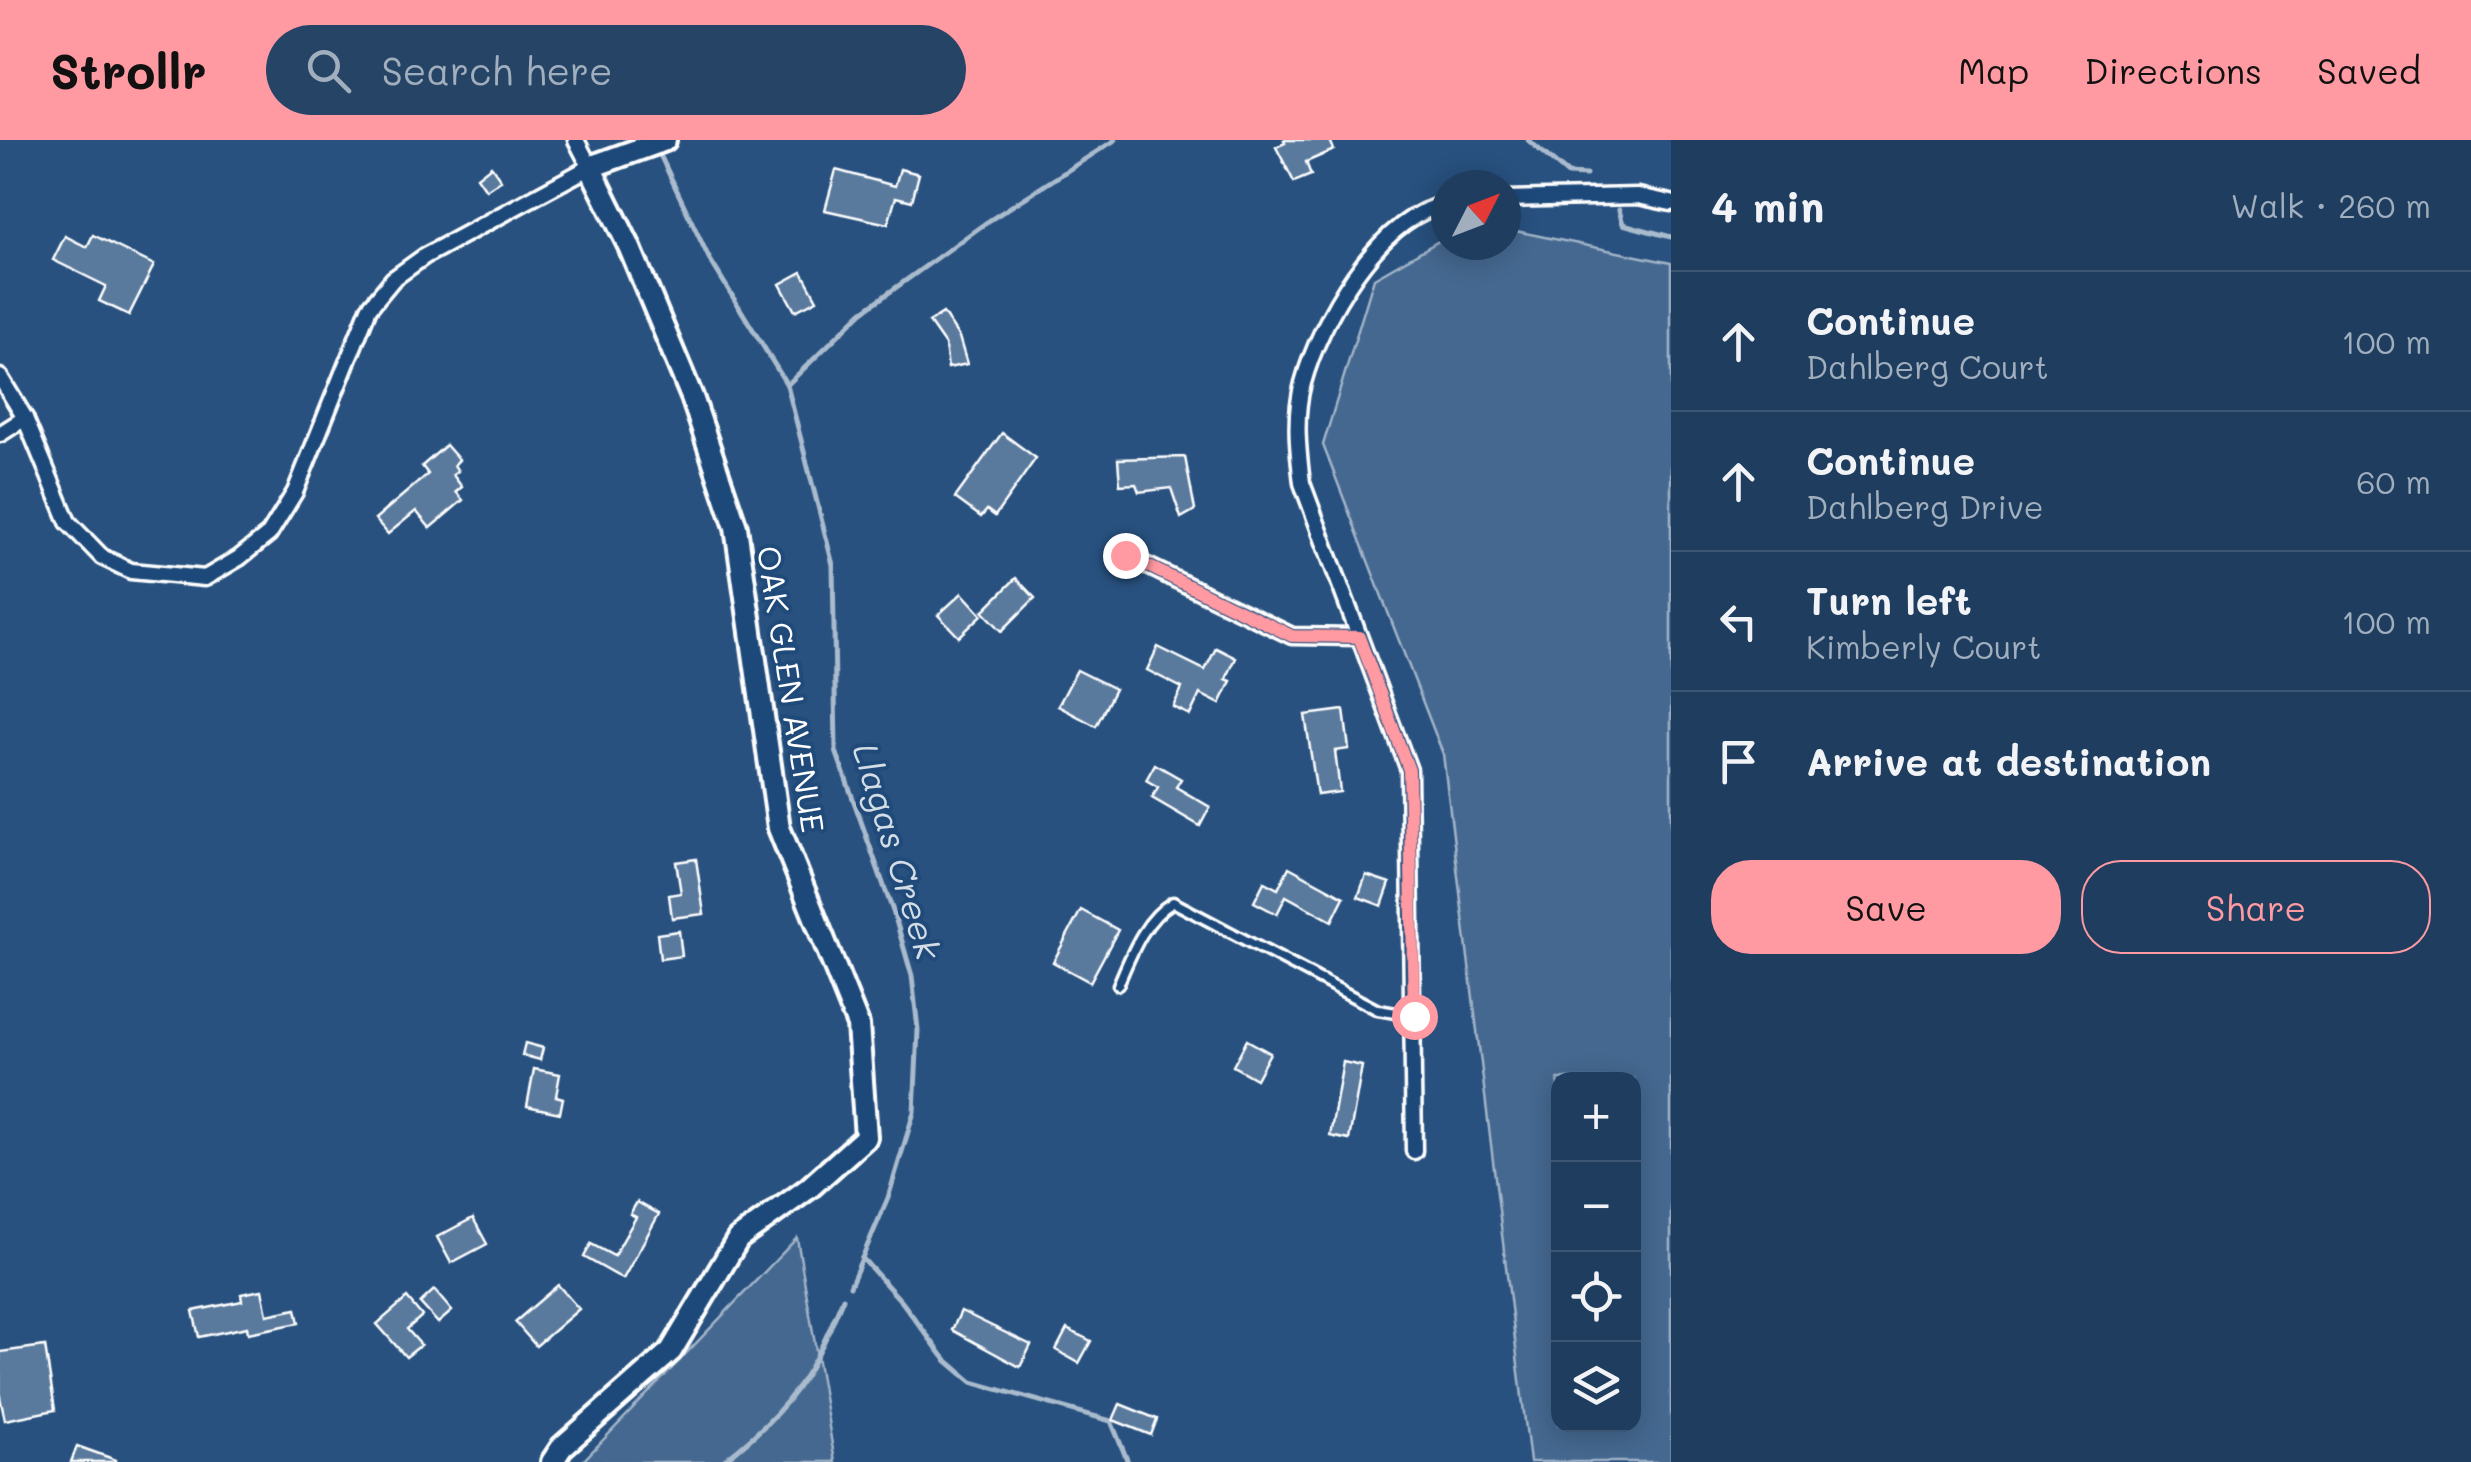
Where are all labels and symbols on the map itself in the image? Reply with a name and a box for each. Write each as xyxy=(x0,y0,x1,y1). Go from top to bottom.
north arrow xyxy=(1431,170,1521,260)
route end xyxy=(1103,533,1149,579)
street label: OAK GLEN AVENUE xyxy=(749,543,835,835)
water label: Llagas Creek xyxy=(843,737,953,966)
route start xyxy=(1392,994,1438,1040)

